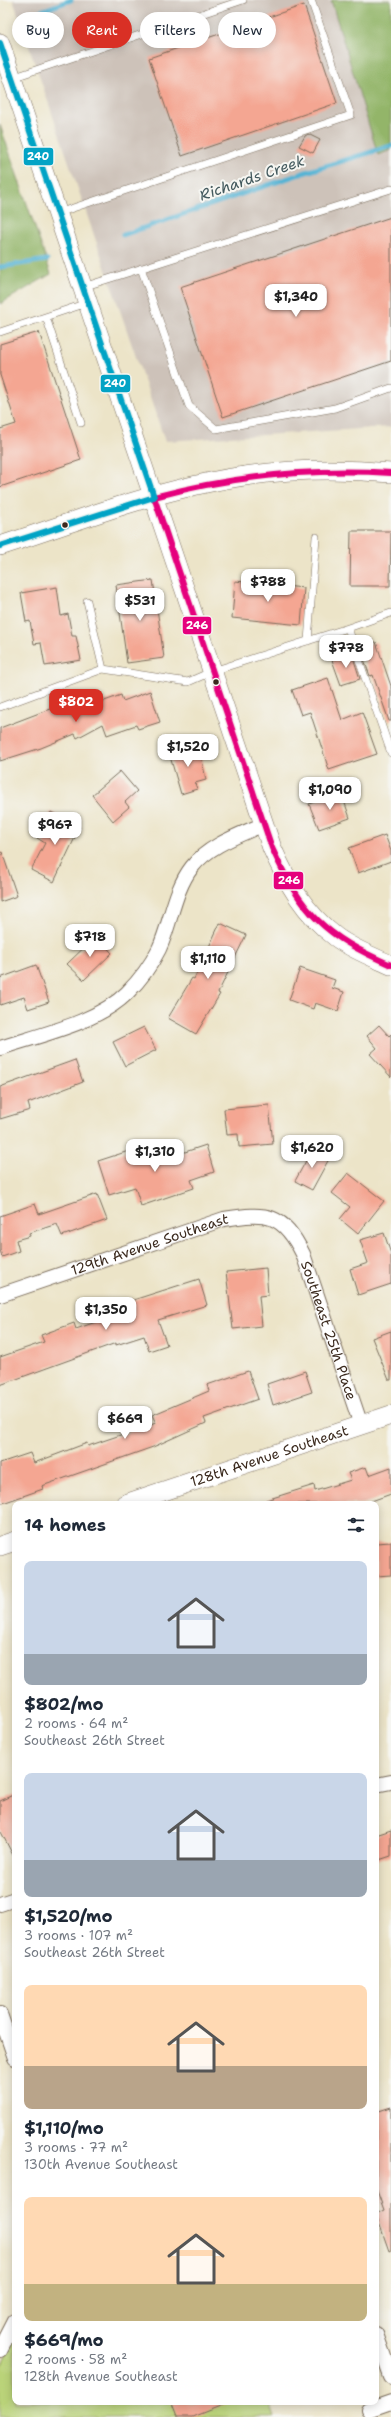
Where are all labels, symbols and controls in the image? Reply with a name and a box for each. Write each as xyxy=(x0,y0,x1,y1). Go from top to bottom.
chip: Buy xyxy=(12,12,64,48)
chip: Rent xyxy=(72,12,132,48)
chip: Filters xyxy=(140,12,210,48)
chip: New xyxy=(218,12,276,48)
line badge: 240 xyxy=(23,147,54,166)
text: 240 xyxy=(27,149,50,164)
water label: Richards Creek xyxy=(197,151,308,205)
pin: $1,340 xyxy=(263,284,329,318)
text: $1,340 xyxy=(274,288,318,305)
line badge: 240 xyxy=(100,374,131,393)
text: 240 xyxy=(104,376,127,391)
unlabelled marker xyxy=(60,520,70,530)
pin: $788 xyxy=(244,569,292,603)
text: $788 xyxy=(250,573,286,590)
pin: $531 xyxy=(116,588,164,622)
text: $531 xyxy=(124,592,156,609)
line badge: 246 xyxy=(182,616,212,635)
text: 246 xyxy=(186,618,209,633)
pin: $778 xyxy=(322,635,370,669)
text: $778 xyxy=(328,639,364,656)
unlabelled marker xyxy=(211,677,221,687)
pin: $802 xyxy=(52,689,100,723)
text: $802 xyxy=(58,693,94,710)
pin: $1,520 xyxy=(155,734,221,768)
text: $1,520 xyxy=(166,738,210,755)
pin: $1,090 xyxy=(297,777,363,811)
text: $1,090 xyxy=(308,781,352,798)
pin: $967 xyxy=(31,812,79,846)
text: $967 xyxy=(38,816,72,833)
line badge: 246 xyxy=(273,871,304,890)
text: 246 xyxy=(278,873,301,888)
pin: $718 xyxy=(66,924,114,958)
text: $718 xyxy=(74,928,106,945)
pin: $1,110 xyxy=(175,946,241,980)
text: $1,110 xyxy=(190,950,226,967)
pin: $1,620 xyxy=(279,1135,345,1169)
pin: $1,310 xyxy=(122,1139,188,1173)
text: $1,620 xyxy=(290,1139,334,1156)
text: $1,310 xyxy=(135,1143,175,1160)
street label: 129th Avenue Southeast xyxy=(68,1209,230,1279)
street label: Southeast 25th Place xyxy=(297,1258,361,1402)
pin: $1,350 xyxy=(73,1297,139,1331)
text: $1,350 xyxy=(84,1301,128,1318)
pin: $669 xyxy=(101,1406,149,1440)
text: $669 xyxy=(107,1410,143,1427)
street label: 128th Avenue Southeast xyxy=(188,1421,351,1491)
text: 14 homes xyxy=(24,1514,106,1536)
icon: filters xyxy=(345,1514,367,1536)
icon: home xyxy=(160,1587,232,1659)
text: $802/mo xyxy=(24,1693,104,1715)
text: 2 rooms · 64 m² xyxy=(24,1715,128,1732)
text: Southeast 26th Street xyxy=(24,1732,165,1749)
icon: home xyxy=(160,1799,232,1871)
text: $1,520/mo xyxy=(24,1905,113,1927)
text: 3 rooms · 107 m² xyxy=(24,1927,133,1944)
text: Southeast 26th Street xyxy=(24,1944,165,1961)
icon: home xyxy=(160,2011,232,2083)
text: $1,110/mo xyxy=(24,2117,104,2139)
text: 3 rooms · 77 m² xyxy=(24,2139,128,2156)
text: 130th Avenue Southeast xyxy=(24,2156,178,2173)
icon: home xyxy=(160,2223,232,2295)
text: $669/mo xyxy=(24,2329,104,2351)
text: 2 rooms · 58 m² xyxy=(24,2351,127,2368)
text: 128th Avenue Southeast xyxy=(24,2368,178,2385)

